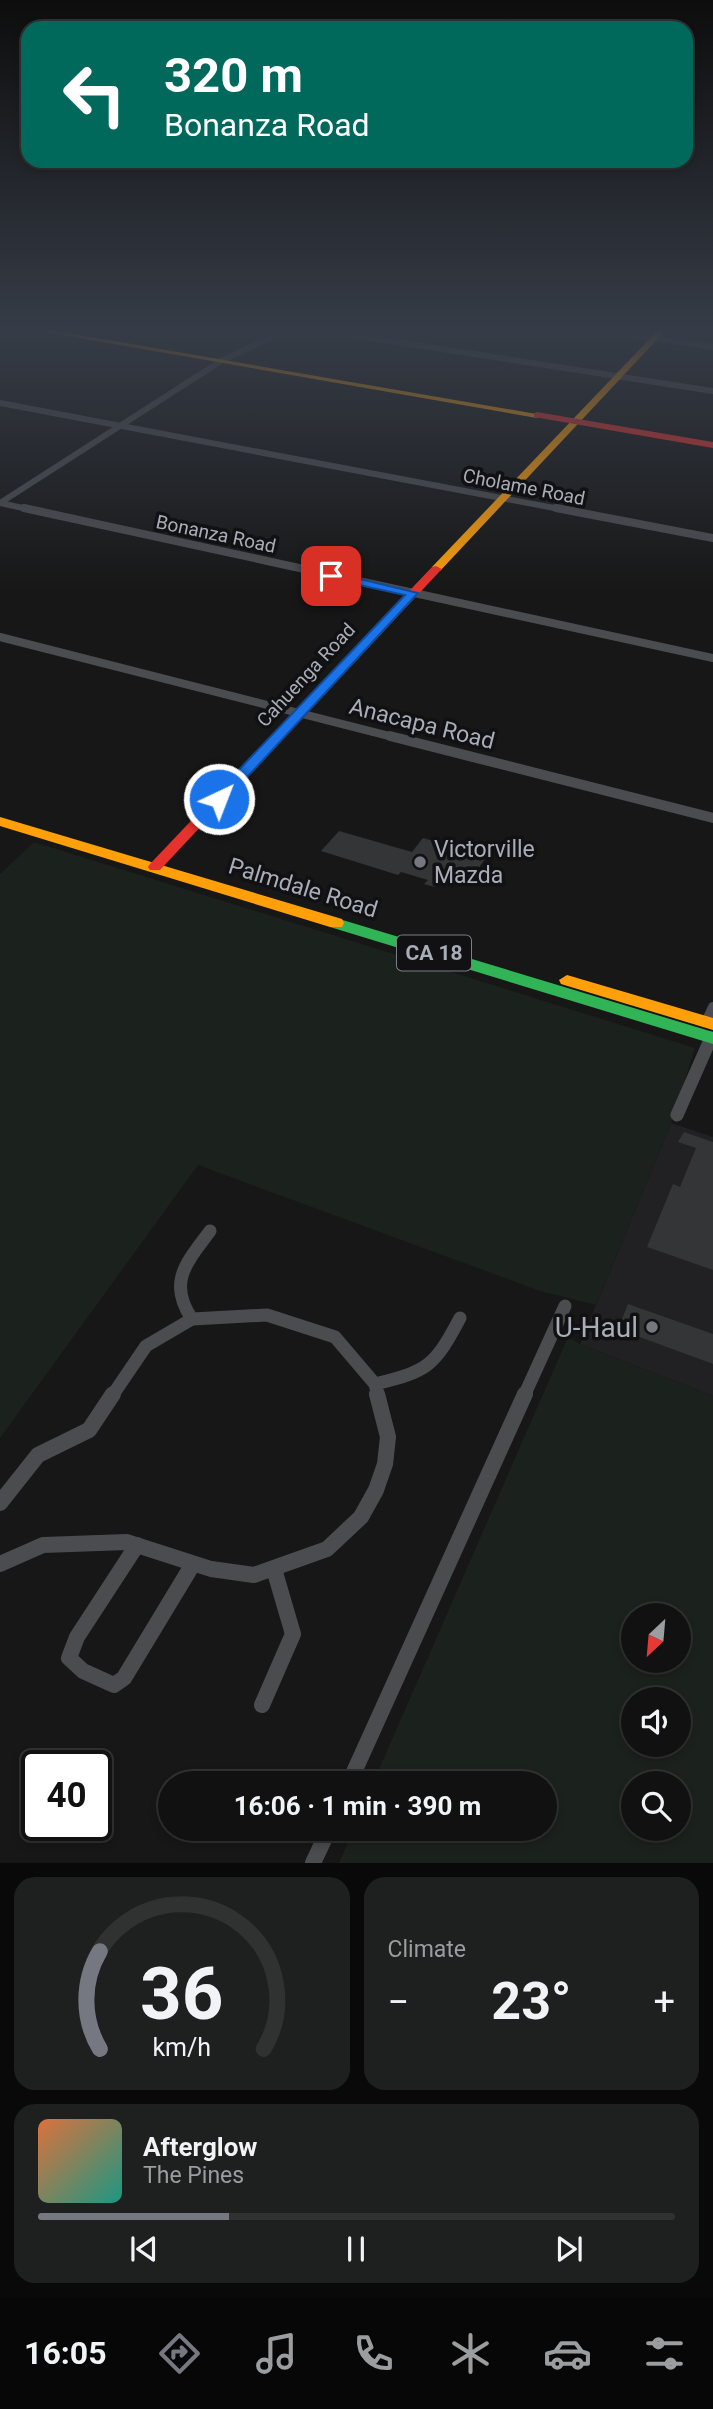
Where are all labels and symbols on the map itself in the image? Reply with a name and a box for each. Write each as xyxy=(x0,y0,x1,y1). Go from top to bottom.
street label: Cholame Road xyxy=(461,464,587,510)
street label: Bonanza Road xyxy=(154,510,278,558)
pin xyxy=(301,546,361,606)
street label: Cahuenga Road xyxy=(252,618,360,732)
street label: Anacapa Road xyxy=(347,693,497,755)
position arrow xyxy=(182,762,256,836)
place label: Victorville Mazda xyxy=(434,836,535,889)
street label: Palmdale Road xyxy=(225,853,381,923)
marker: Victorville Mazda xyxy=(412,854,428,870)
road number: CA 18 xyxy=(397,936,471,970)
place label: U-Haul xyxy=(555,1311,638,1344)
marker: U-Haul xyxy=(644,1319,660,1335)
north arrow xyxy=(621,1603,691,1673)
speed limit sign: 40 xyxy=(21,1750,112,1841)

